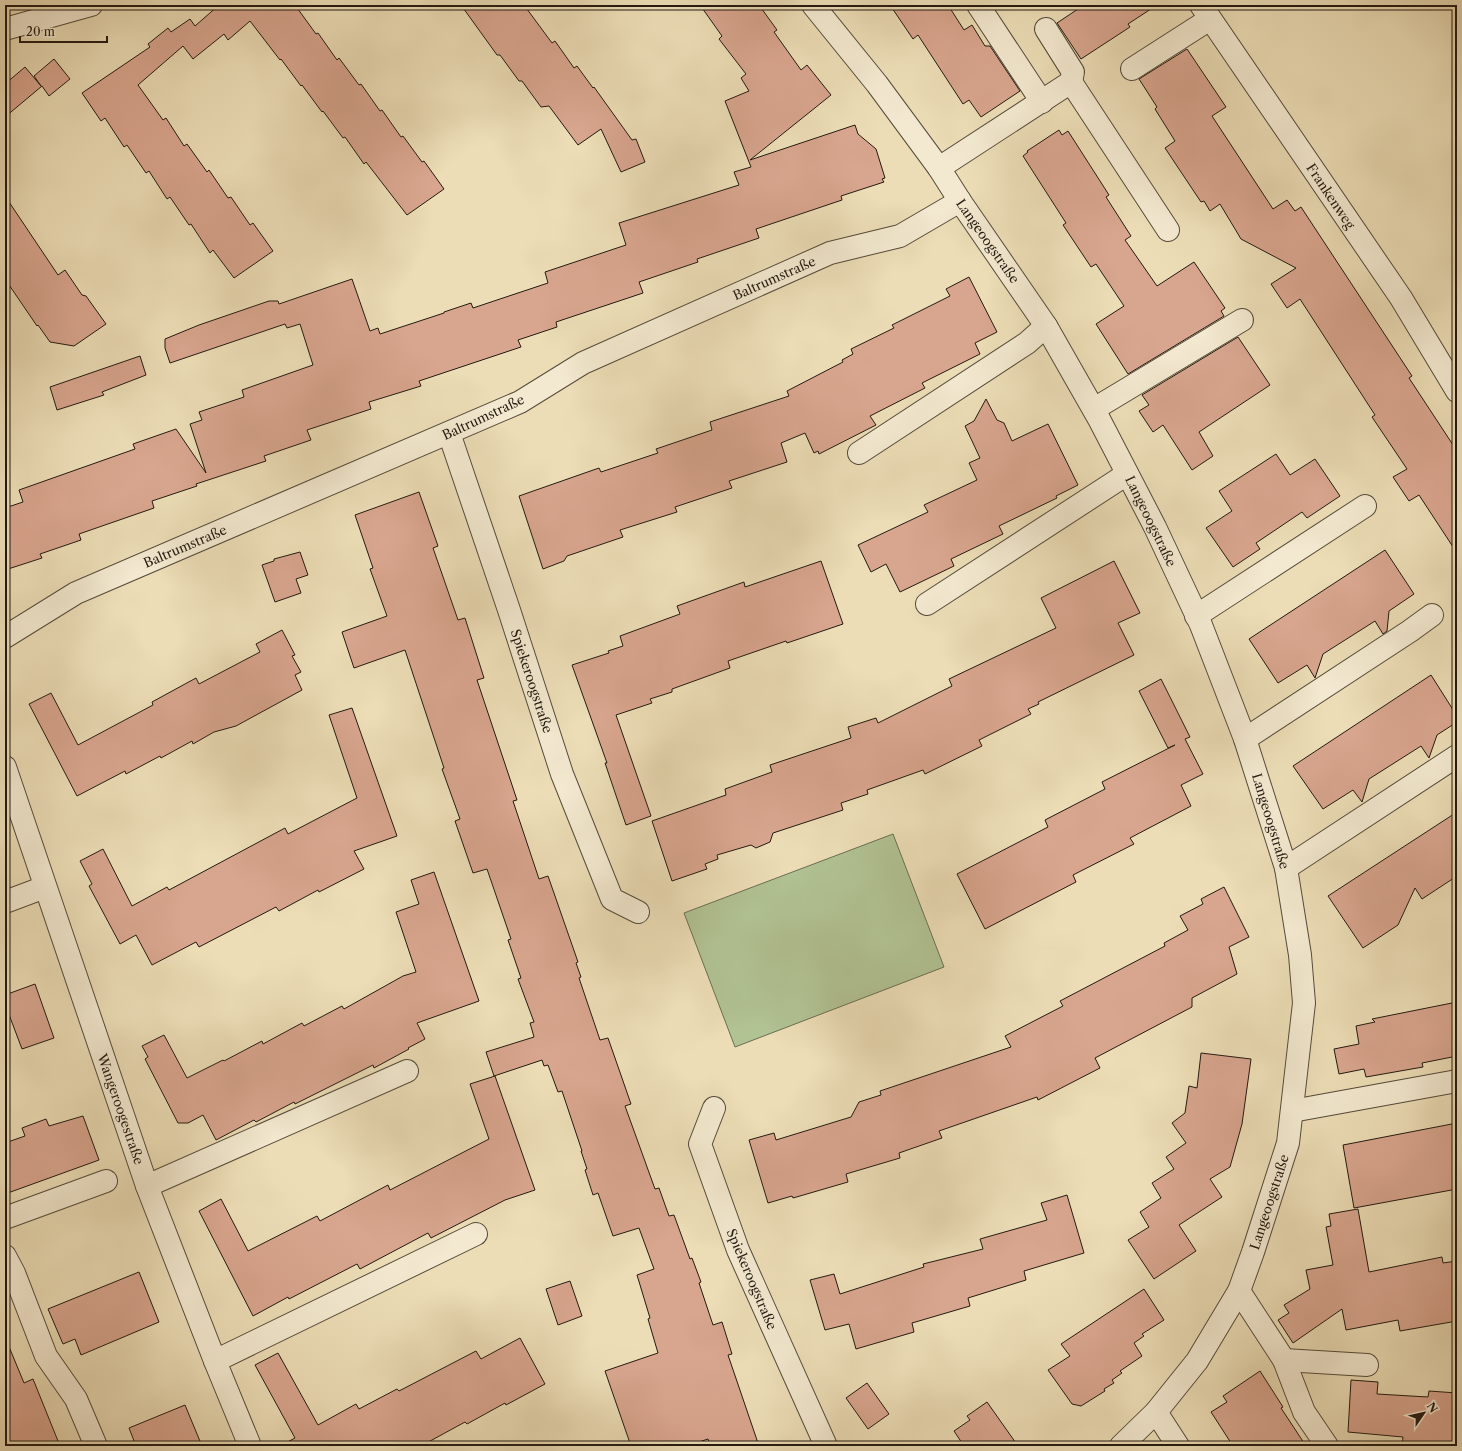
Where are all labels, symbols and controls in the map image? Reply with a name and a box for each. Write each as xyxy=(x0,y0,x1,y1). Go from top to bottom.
scale bar xyxy=(20,18,107,44)
text: 20 m xyxy=(26,24,55,39)
street label: Frankenweg xyxy=(1303,160,1359,232)
street label: Langeoogstraße xyxy=(953,196,1023,286)
street label: Baltrumstraße xyxy=(730,253,818,303)
street label: Baltrumstraße xyxy=(439,391,527,443)
street label: Langeoogstraße xyxy=(1122,473,1180,569)
street label: Baltrumstraße xyxy=(141,521,229,571)
street label: Spiekeroogstraße xyxy=(508,627,556,735)
street label: Langeoogstraße xyxy=(1249,771,1293,871)
street label: Wangeroogestraße xyxy=(94,1050,147,1167)
street label: Langeoogstraße xyxy=(1246,1152,1292,1252)
street label: Spiekeroogstraße xyxy=(724,1226,780,1332)
north arrow xyxy=(1404,1393,1444,1433)
text: N xyxy=(1424,1400,1441,1416)

